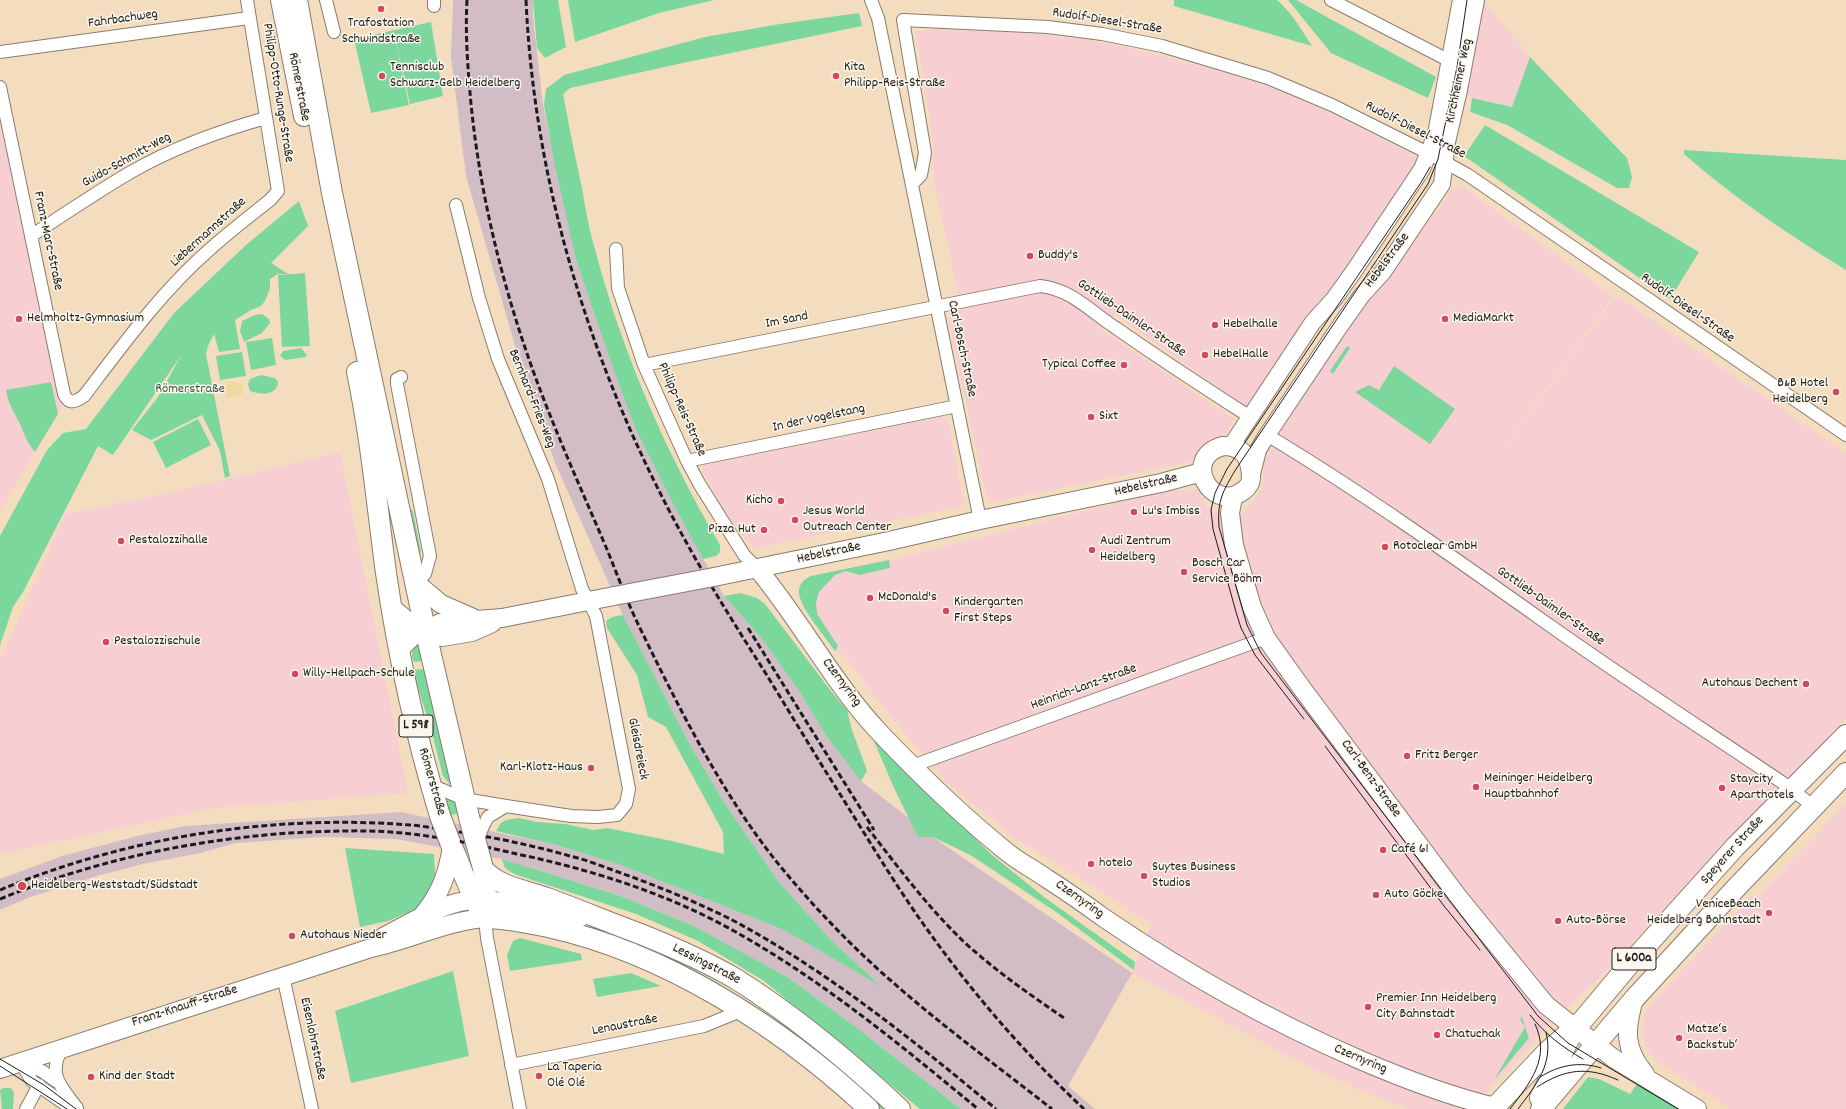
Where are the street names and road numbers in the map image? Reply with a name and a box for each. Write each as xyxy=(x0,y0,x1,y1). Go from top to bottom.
street label: Rudolf-Diesel-Straße xyxy=(1051,5,1163,39)
street label: Fahrbachweg xyxy=(87,7,159,33)
street label: Philipp-Otto-Runge-Straße xyxy=(258,22,296,164)
street label: Kirchheimer Weg xyxy=(1443,37,1477,125)
street label: Römerstraße xyxy=(283,51,313,123)
street label: Rudolf-Diesel-Straße xyxy=(1362,98,1468,164)
street label: Guido-Schmitt-Weg xyxy=(80,130,174,192)
street label: Franz-Marc-Straße xyxy=(28,190,66,292)
street label: Liebermannstraße xyxy=(167,194,251,272)
street label: Hebelstraße xyxy=(1362,230,1414,292)
street label: Rudolf-Diesel-Straße xyxy=(1637,270,1737,348)
street label: Gottlieb-Daimler-Straße xyxy=(1073,276,1189,362)
street label: Carl-Bosch-Straße xyxy=(943,299,979,399)
street label: Im Sand xyxy=(764,309,810,333)
street label: Bernhard-Fries-Weg xyxy=(504,347,558,451)
street label: Philipp-Reis-Straße xyxy=(653,360,709,460)
street label: In der Vogelstang xyxy=(771,401,867,437)
street label: Hebelstraße xyxy=(1113,471,1179,501)
street label: Hebelstraße xyxy=(796,539,862,569)
street label: Gottlieb-Daimler-Straße xyxy=(1493,563,1607,651)
street label: Czernyring xyxy=(817,656,865,710)
street label: Heinrich-Lanz-Straße xyxy=(1029,661,1139,715)
road number: L 598 xyxy=(399,715,433,737)
street label: Gleisdreieck xyxy=(623,716,651,782)
street label: Carl-Benz-Straße xyxy=(1336,737,1404,821)
street label: Römerstraße xyxy=(413,746,449,818)
street label: Speyerer Straße xyxy=(1698,813,1768,889)
street label: Czernyring xyxy=(1051,877,1107,923)
street label: Lessingstraße xyxy=(669,941,743,989)
road number: L 600a xyxy=(1612,948,1656,970)
street label: Franz-Knauff-Straße xyxy=(130,982,240,1032)
street label: Eisenlohrstraße xyxy=(295,996,329,1082)
street label: Lenaustraße xyxy=(591,1011,659,1041)
street label: Czernyring xyxy=(1331,1041,1389,1079)

